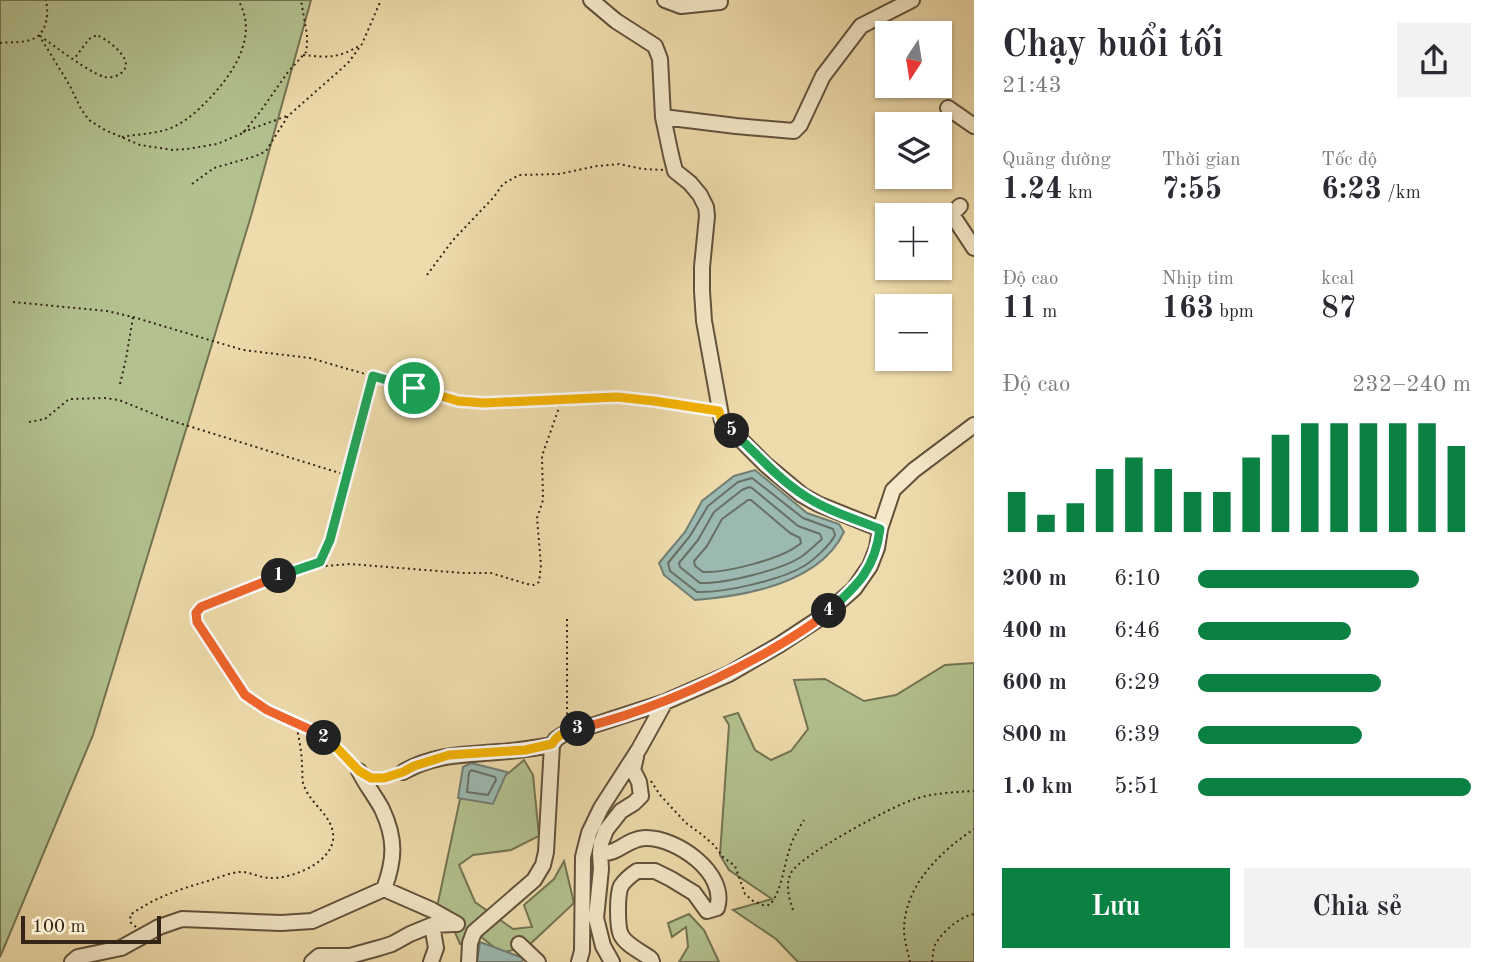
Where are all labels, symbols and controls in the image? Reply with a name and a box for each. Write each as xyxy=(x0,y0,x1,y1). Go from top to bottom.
north arrow xyxy=(875,21,952,98)
map controls xyxy=(875,21,952,371)
button: share xyxy=(1397,23,1471,97)
text: Chạy buổi tối xyxy=(1002,27,1223,65)
text: 21:43 xyxy=(1002,74,1062,97)
button: layers xyxy=(875,112,952,189)
text: Quãng đường xyxy=(1002,151,1111,170)
text: Thời gian xyxy=(1162,151,1240,170)
text: Tốc độ xyxy=(1321,151,1377,170)
text: 1.24 xyxy=(1002,175,1063,205)
text: 7:55 xyxy=(1162,175,1222,205)
text: 6:23 xyxy=(1321,175,1382,205)
text: km xyxy=(1063,184,1093,203)
text: /km xyxy=(1382,184,1421,203)
button: + xyxy=(875,203,952,280)
text: Độ cao xyxy=(1002,270,1058,289)
text: Nhịp tim xyxy=(1162,270,1234,289)
text: kcal xyxy=(1321,270,1354,289)
button: − xyxy=(875,294,952,371)
text: 11 xyxy=(1002,294,1037,324)
text: 163 xyxy=(1162,294,1214,324)
text: 87 xyxy=(1321,294,1356,324)
text: m xyxy=(1037,303,1057,322)
text: bpm xyxy=(1214,303,1254,322)
pin xyxy=(384,358,444,418)
icon: arrive xyxy=(395,369,433,407)
text: Độ cao xyxy=(1002,373,1070,396)
text: 232–240 m xyxy=(1352,373,1471,396)
pin: 5 xyxy=(714,414,750,448)
text: 5 xyxy=(726,421,737,440)
pin: 1 xyxy=(262,558,296,594)
text: 1 xyxy=(273,566,284,585)
text: 200 m xyxy=(1002,567,1067,590)
text: 6:10 xyxy=(1114,567,1160,590)
pin: 4 xyxy=(812,594,846,628)
text: 4 xyxy=(823,601,834,620)
text: 400 m xyxy=(1002,619,1067,642)
text: 6:46 xyxy=(1114,619,1160,642)
text: 600 m xyxy=(1002,671,1067,694)
text: 6:29 xyxy=(1114,671,1160,694)
pin: 3 xyxy=(560,712,596,746)
text: 3 xyxy=(572,719,583,738)
pin: 2 xyxy=(306,720,342,756)
text: 800 m xyxy=(1002,723,1067,746)
text: 6:39 xyxy=(1114,723,1160,746)
text: 2 xyxy=(318,728,329,747)
text: 1.0 km xyxy=(1002,775,1073,798)
text: 5:51 xyxy=(1114,775,1160,798)
button: Lưu xyxy=(1002,868,1230,948)
button: Chia sẻ xyxy=(1244,868,1471,948)
scale bar xyxy=(21,913,161,945)
text: 100 m xyxy=(32,918,85,937)

